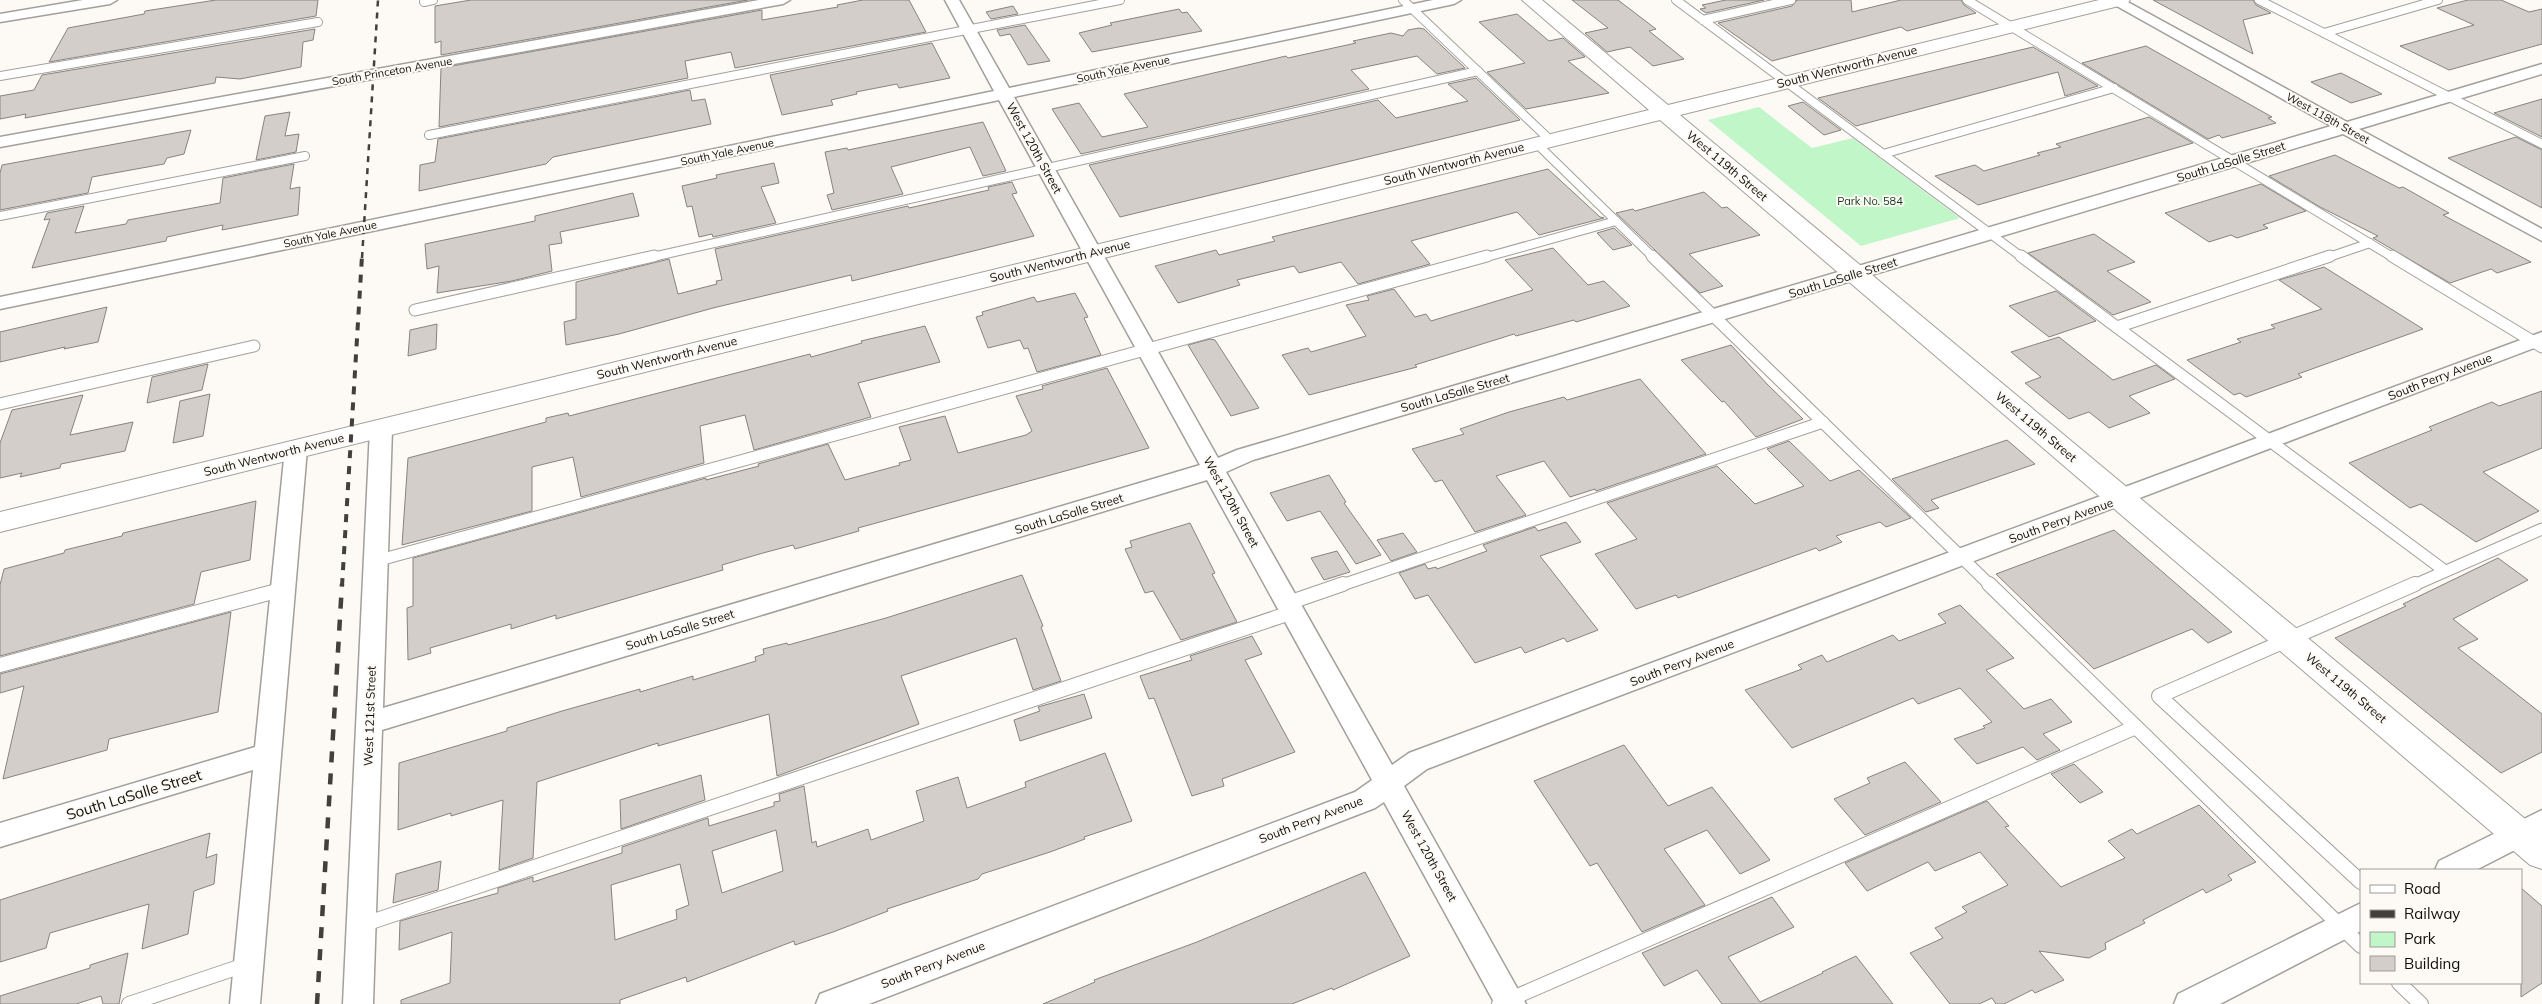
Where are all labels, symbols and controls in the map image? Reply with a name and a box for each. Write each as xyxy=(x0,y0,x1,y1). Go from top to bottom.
street label: South Wentworth Avenue xyxy=(1775,42,1919,91)
street label: South Yale Avenue xyxy=(1075,52,1171,86)
street label: South Princeton Avenue xyxy=(331,54,453,88)
street label: West 118th Street xyxy=(2284,89,2372,147)
street label: West 120th Street xyxy=(1003,100,1066,196)
street label: West 119th Street xyxy=(1684,127,1771,204)
street label: South Yale Avenue xyxy=(679,135,775,169)
street label: South LaSalle Street xyxy=(2175,138,2287,185)
street label: South Wentworth Avenue xyxy=(1382,139,1526,188)
park label: Park No. 584 xyxy=(1837,194,1903,208)
street label: South Yale Avenue xyxy=(282,217,378,251)
street label: South Wentworth Avenue xyxy=(988,236,1132,285)
street label: South LaSalle Street xyxy=(1787,254,1899,301)
street label: South Wentworth Avenue xyxy=(595,333,739,382)
street label: South Perry Avenue xyxy=(2386,350,2494,403)
street label: South LaSalle Street xyxy=(1399,370,1511,415)
street label: West 119th Street xyxy=(1993,388,2080,465)
street label: South Wentworth Avenue xyxy=(202,430,346,479)
street label: West 120th Street xyxy=(1200,454,1263,550)
street label: South LaSalle Street xyxy=(1013,490,1125,537)
street label: South Perry Avenue xyxy=(2007,495,2115,546)
street label: South LaSalle Street xyxy=(624,606,736,653)
street label: South Perry Avenue xyxy=(1628,636,1736,689)
street label: West 119th Street xyxy=(2303,649,2390,726)
street label: West 121st Street xyxy=(360,666,379,766)
street label: South LaSalle Street xyxy=(64,765,204,824)
street label: South Perry Avenue xyxy=(1257,793,1365,846)
street label: West 120th Street xyxy=(1398,808,1461,904)
legend xyxy=(2360,869,2522,984)
text: Road xyxy=(2404,879,2441,898)
text: Railway xyxy=(2404,904,2460,923)
text: Park xyxy=(2404,929,2436,948)
street label: South Perry Avenue xyxy=(879,938,987,991)
text: Building xyxy=(2404,954,2460,973)

